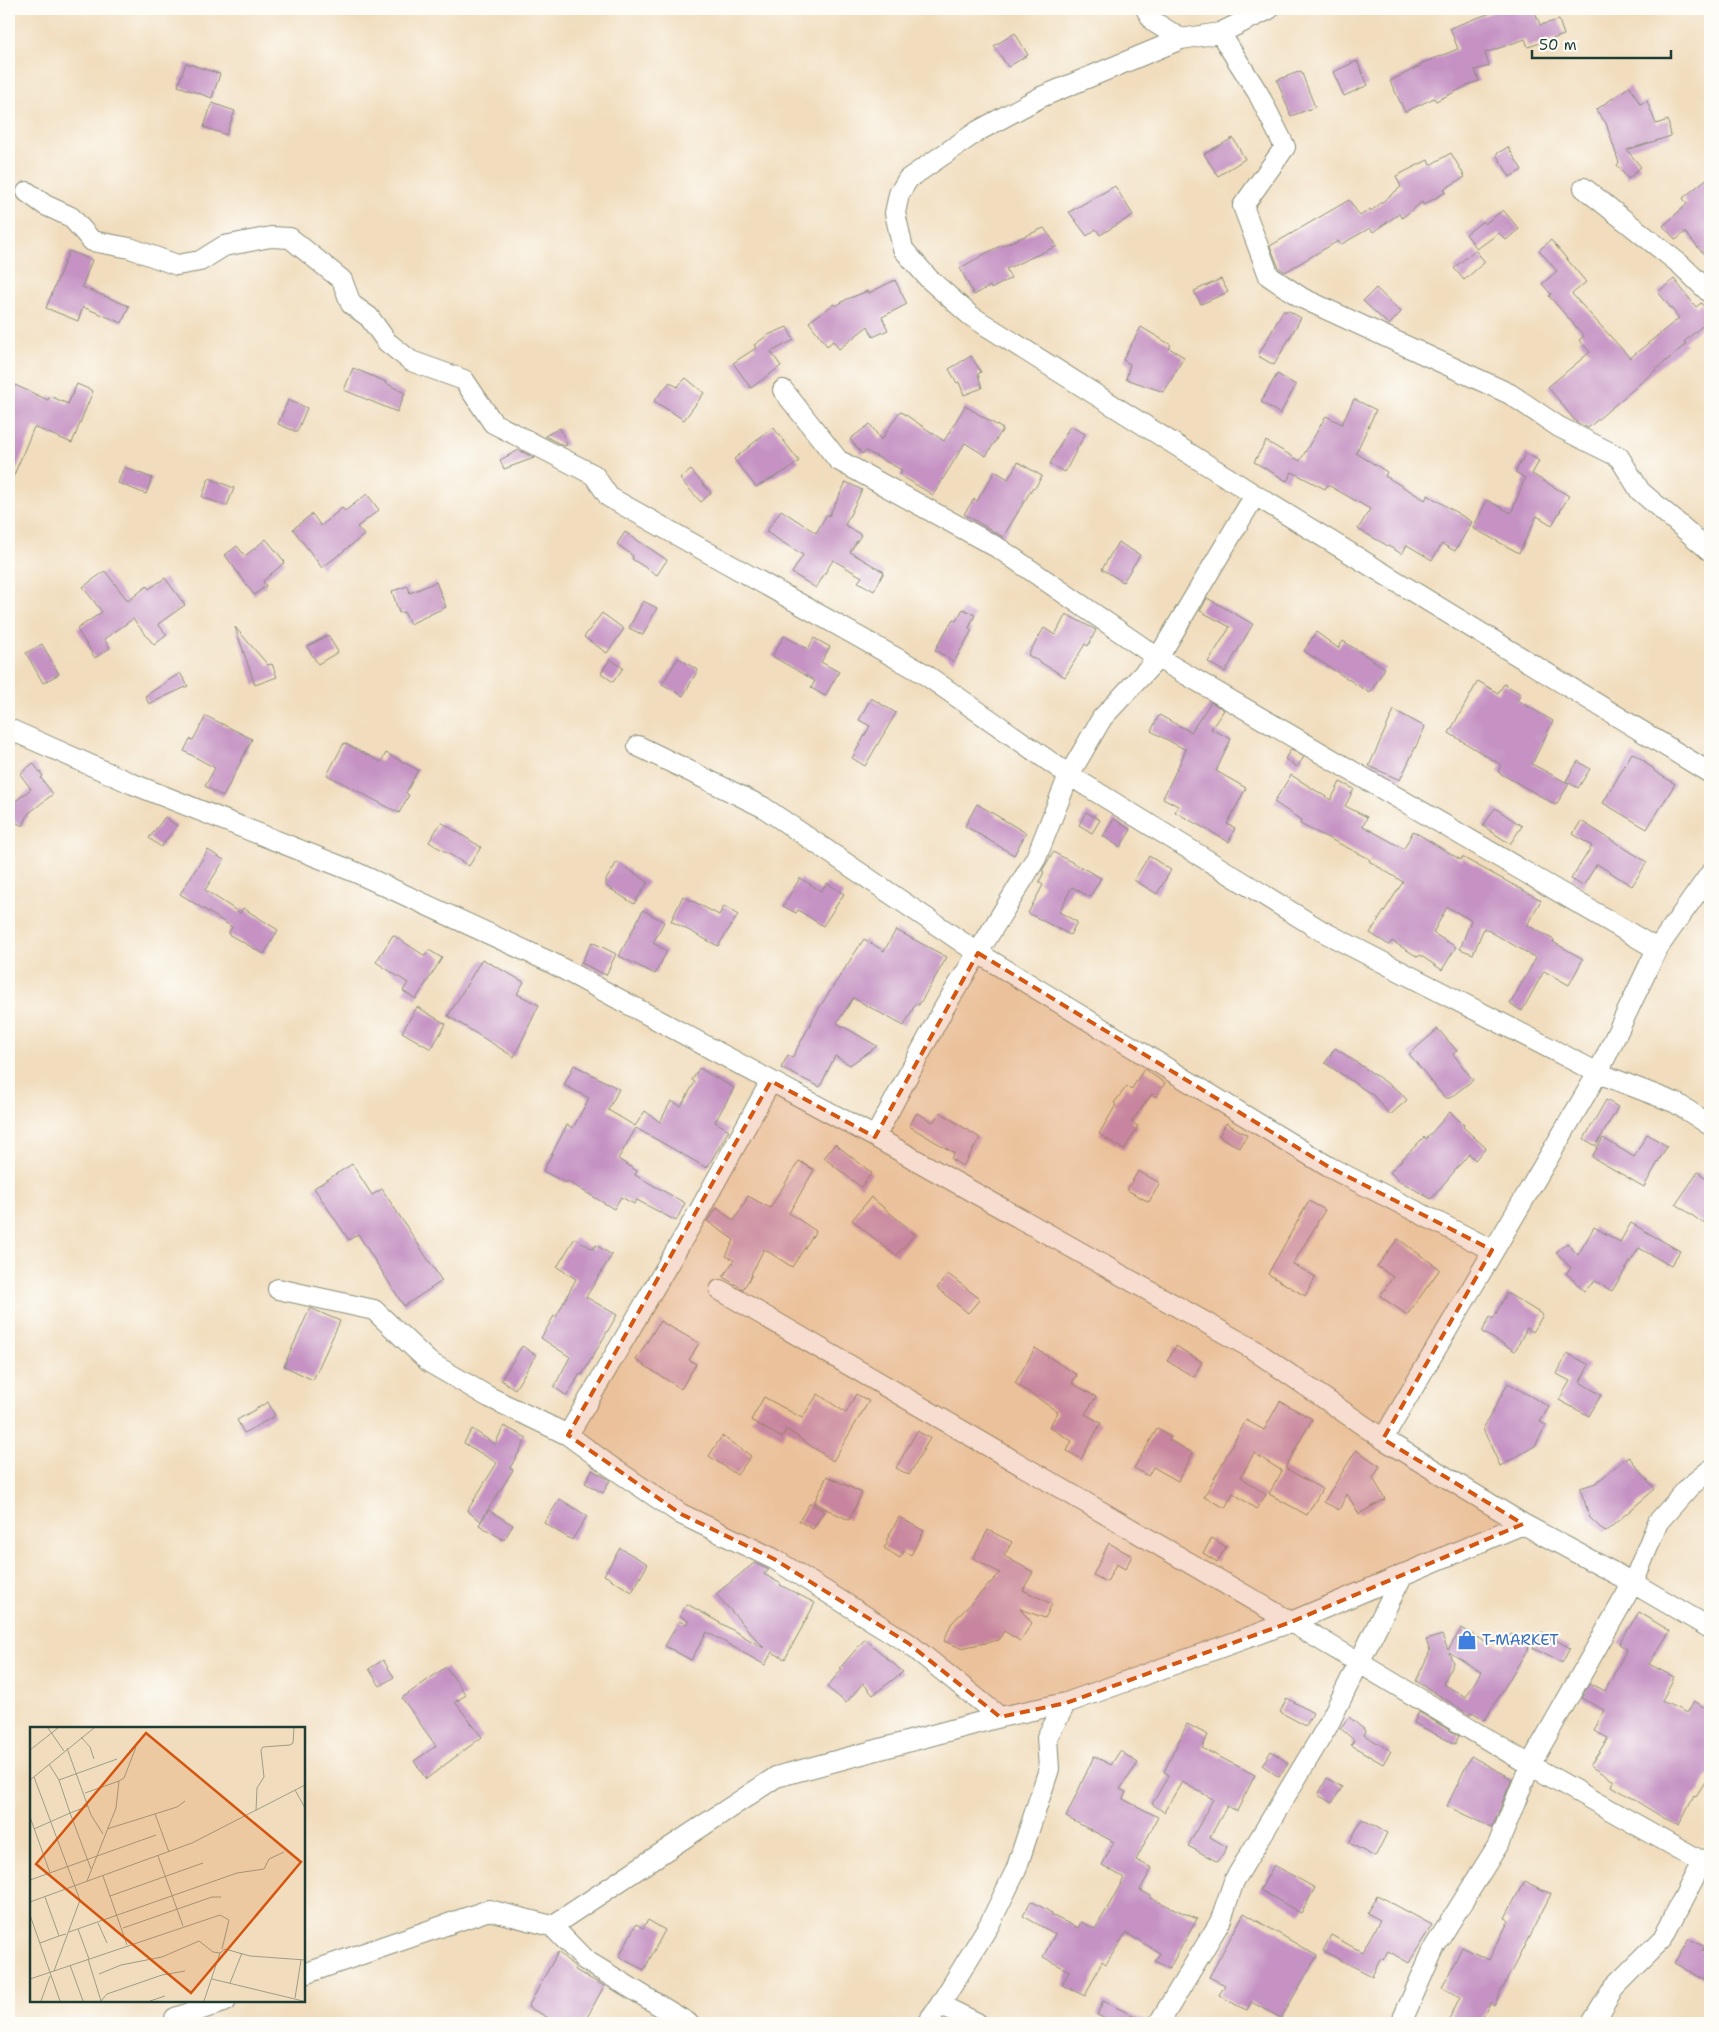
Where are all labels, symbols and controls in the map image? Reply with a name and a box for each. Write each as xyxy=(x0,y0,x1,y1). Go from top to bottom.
scale bar xyxy=(1532,28,1670,60)
text: 50 m xyxy=(1539,35,1577,55)
shop icon: T-MARKET xyxy=(1456,1629,1478,1651)
place label: T-MARKET xyxy=(1482,1630,1559,1650)
inset map xyxy=(30,1727,305,2002)

